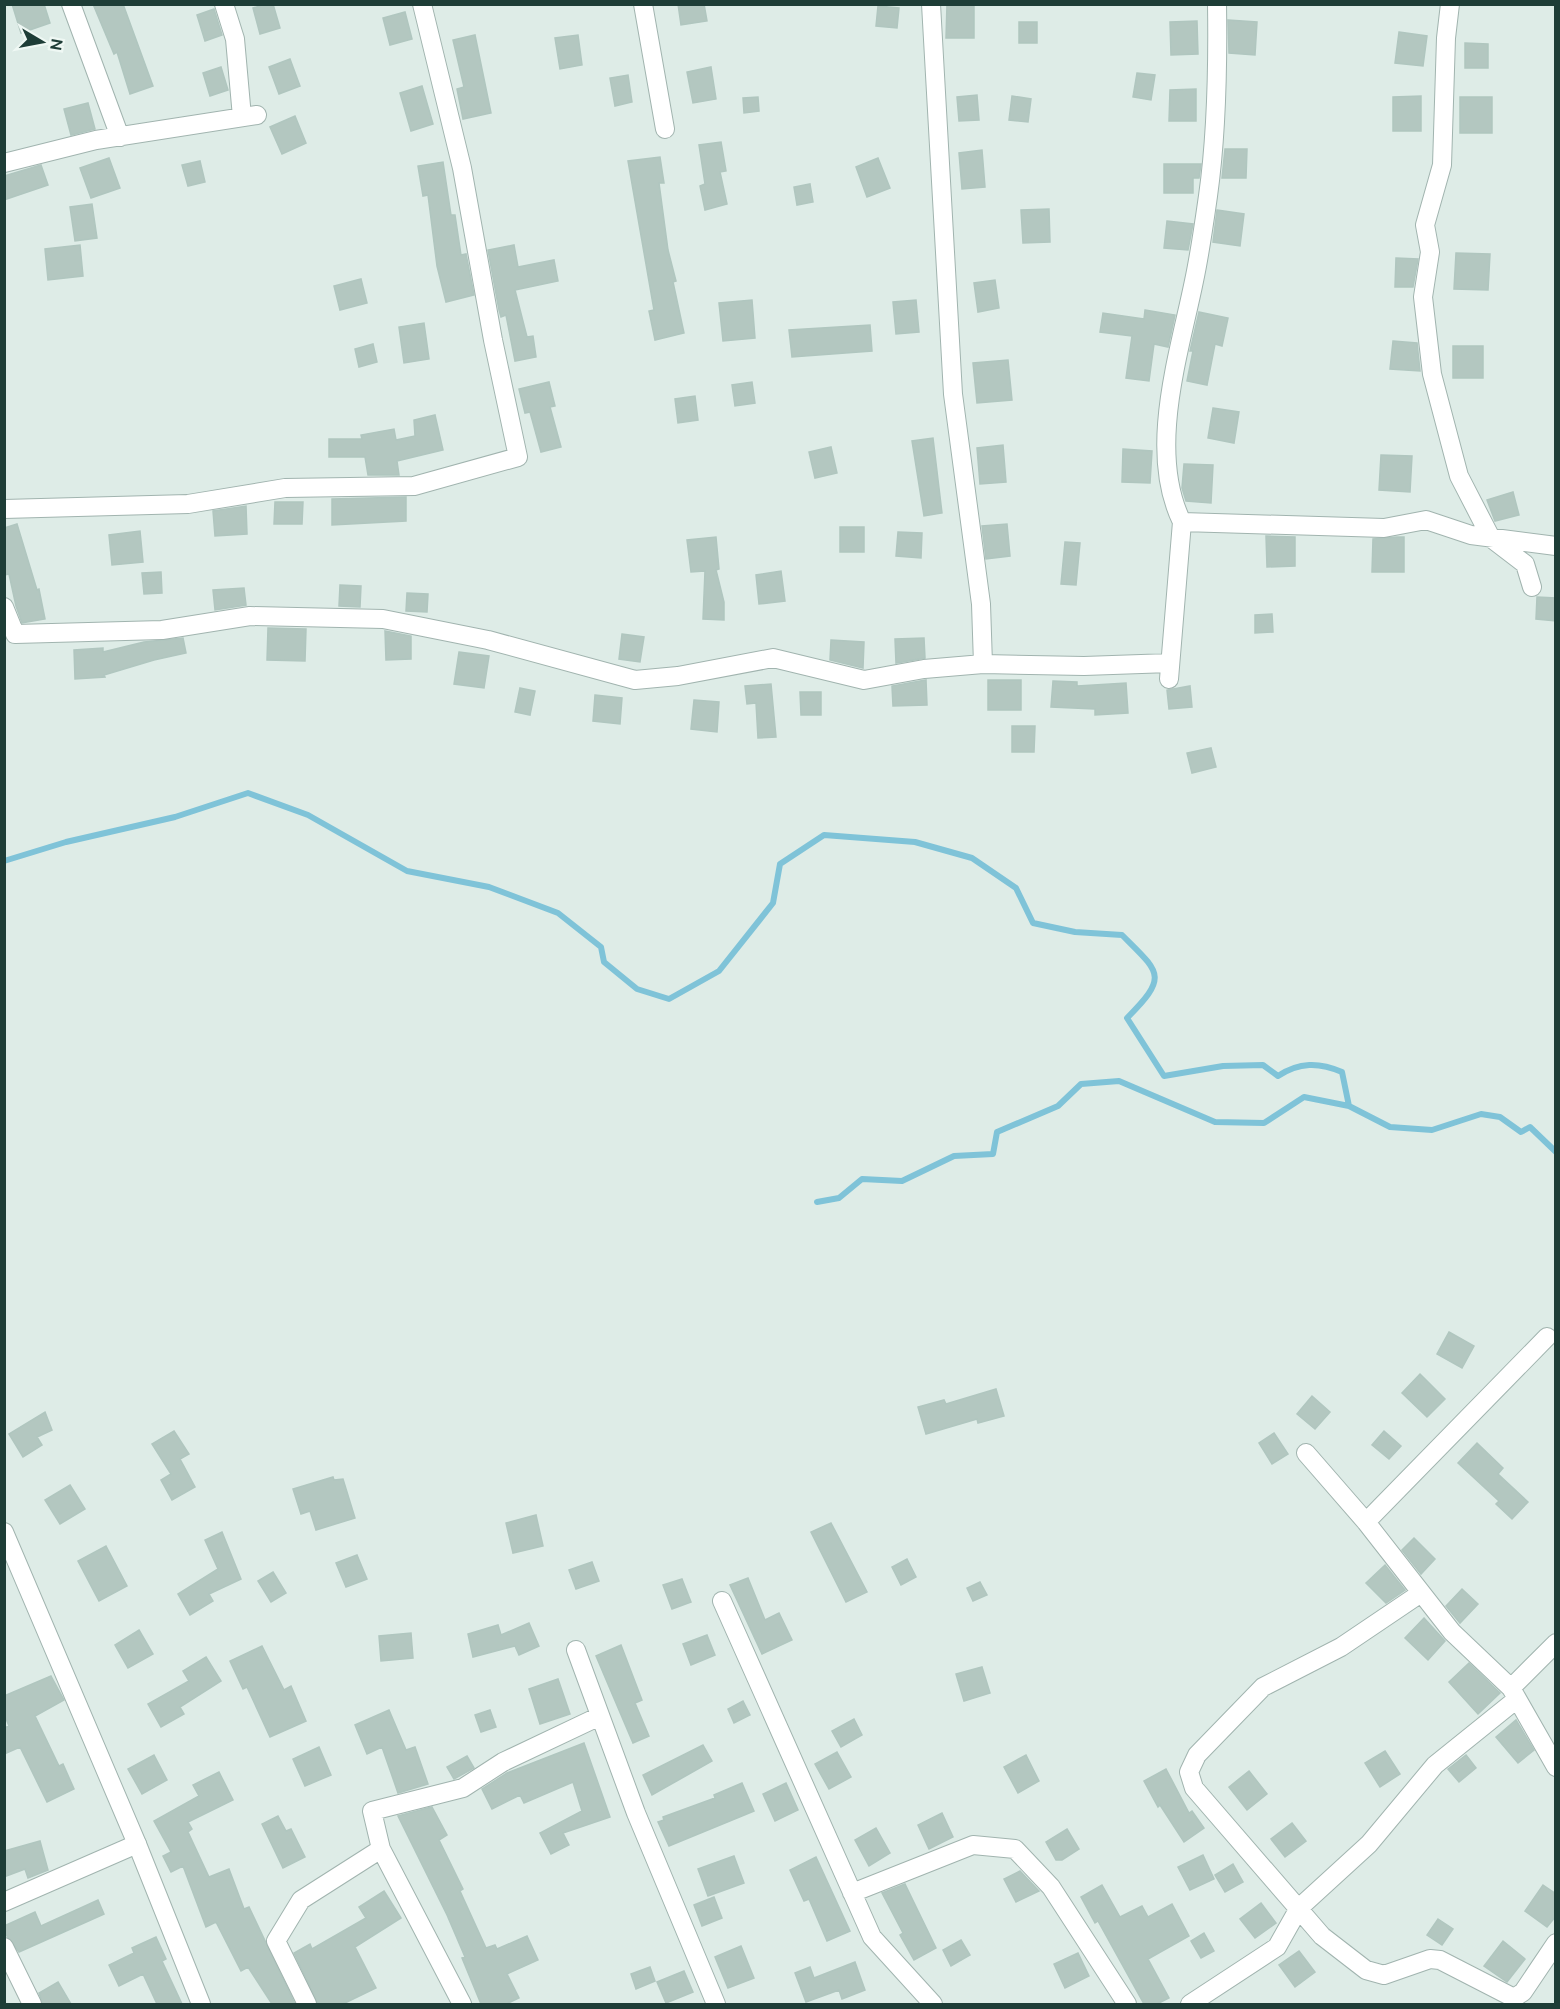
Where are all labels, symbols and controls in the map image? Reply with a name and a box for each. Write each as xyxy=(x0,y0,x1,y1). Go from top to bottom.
north arrow xyxy=(12,12,72,72)
text: N xyxy=(47,37,67,52)

